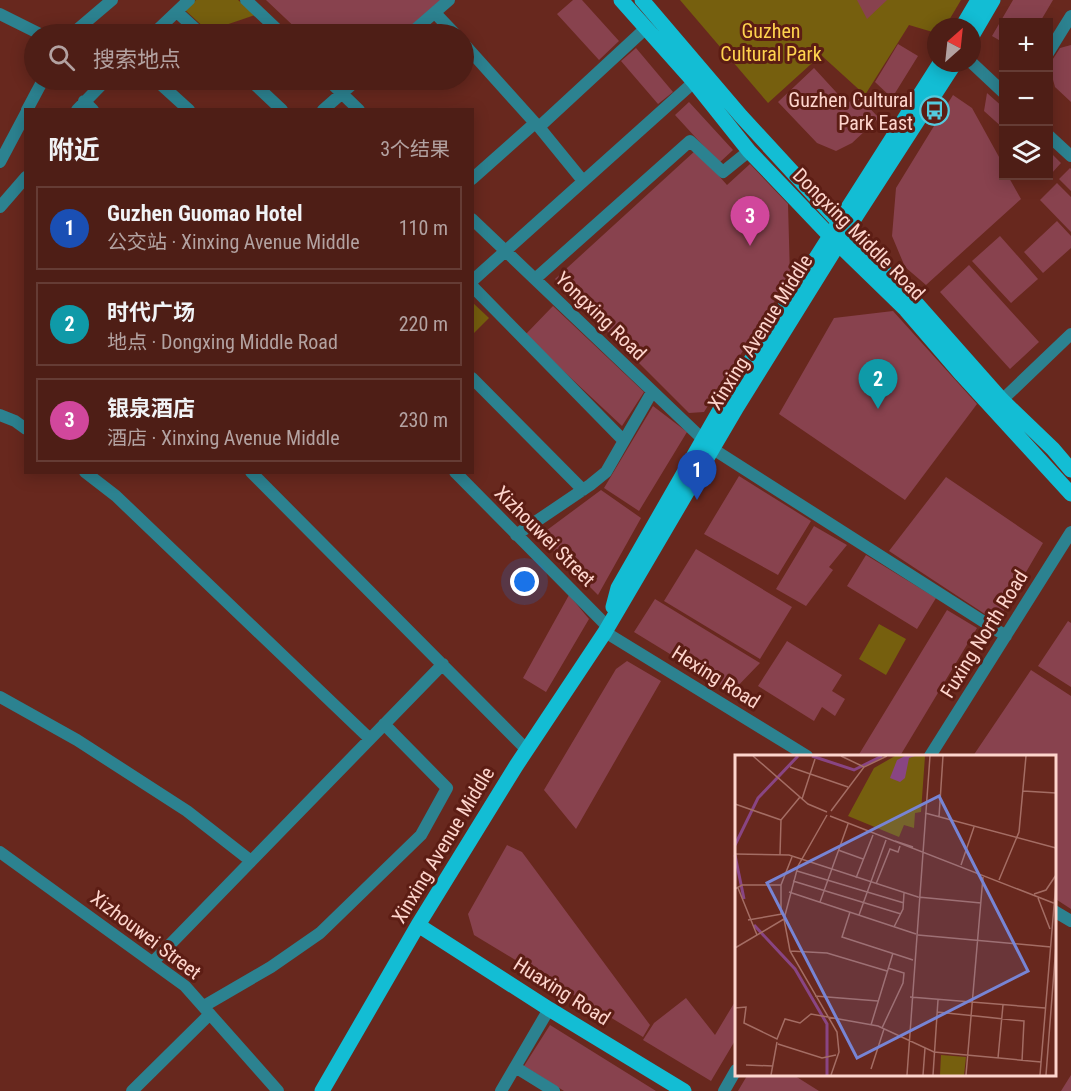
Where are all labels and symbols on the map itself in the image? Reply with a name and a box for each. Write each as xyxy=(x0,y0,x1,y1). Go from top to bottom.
north arrow xyxy=(927,18,981,72)
park label: Guzhen Cultural Park xyxy=(720,19,822,66)
place label: Guzhen Cultural Park East xyxy=(788,88,913,135)
bus stop icon: Guzhen Cultural Park East xyxy=(918,95,950,127)
street label: Dongxing Middle Road xyxy=(788,163,930,305)
pin: 3 xyxy=(730,196,770,246)
street label: Xinxing Avenue Middle xyxy=(703,250,817,414)
street label: Yongxing Road xyxy=(551,267,651,365)
pin: 2 xyxy=(858,360,898,409)
pin: 1 xyxy=(678,450,716,500)
street label: Xizhouwei Street xyxy=(490,481,600,591)
street label: Fuxing North Road xyxy=(935,566,1033,702)
your location xyxy=(510,567,539,596)
street label: Hexing Road xyxy=(667,640,765,714)
inset map xyxy=(735,755,1056,1076)
street label: Xinxing Avenue Middle xyxy=(387,762,499,928)
street label: Xizhouwei Street xyxy=(86,886,206,984)
street label: Huaxing Road xyxy=(509,952,615,1030)

